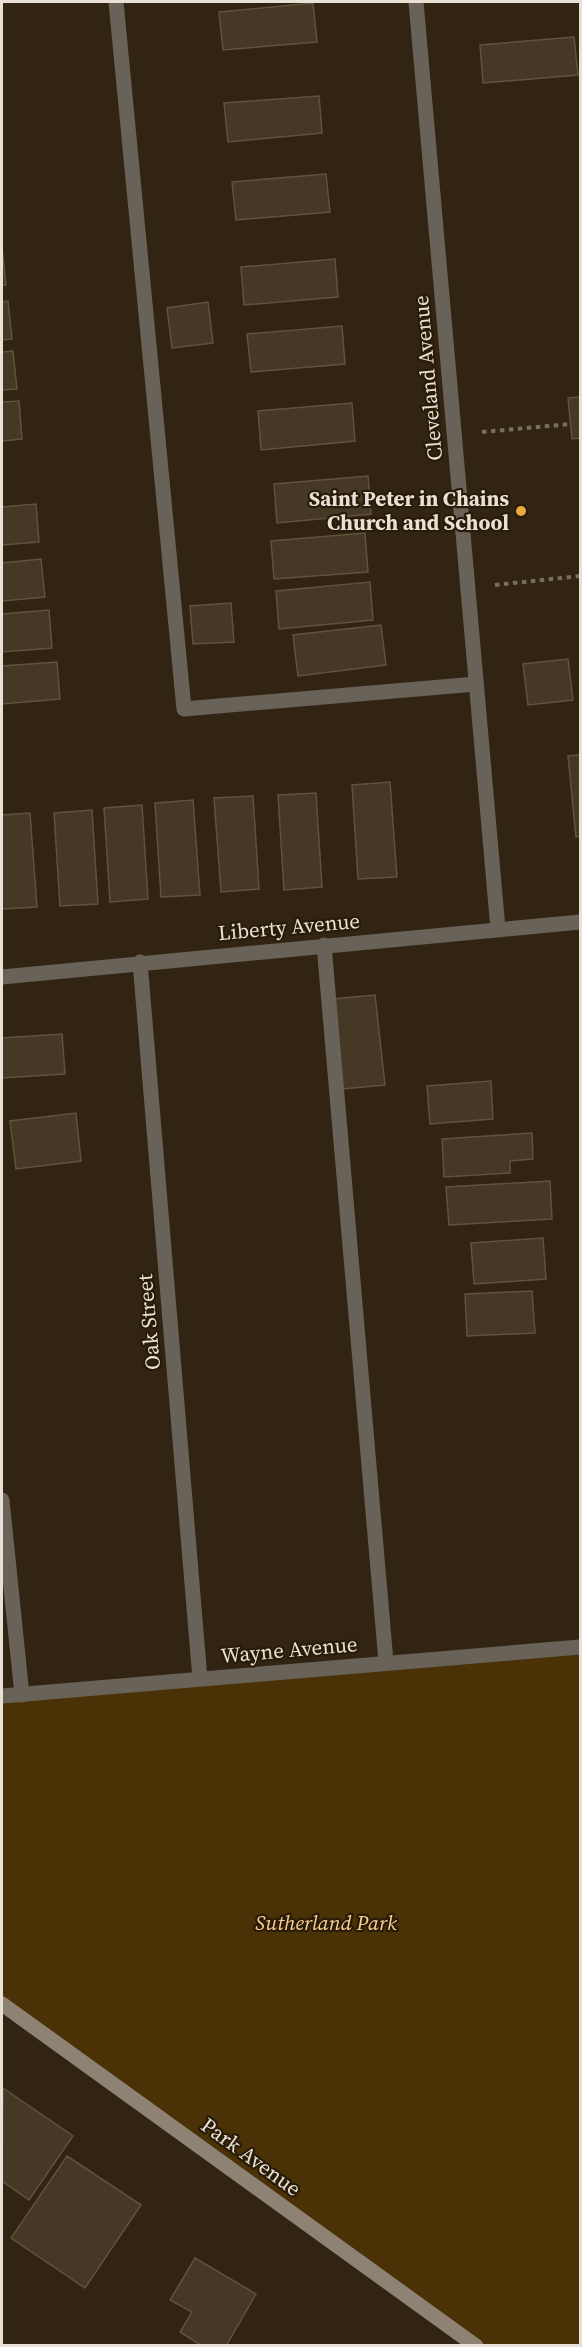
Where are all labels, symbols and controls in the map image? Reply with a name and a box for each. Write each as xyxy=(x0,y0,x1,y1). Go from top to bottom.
street label: Cleveland Avenue xyxy=(406,294,449,462)
place label: Saint Peter in Chains Church and School xyxy=(309,484,509,537)
marker: Saint Peter in Chains Church and School xyxy=(514,504,528,518)
street label: Liberty Avenue xyxy=(217,906,361,947)
street label: Oak Street xyxy=(130,1273,167,1371)
street label: Wayne Avenue xyxy=(219,1629,359,1670)
park label: Sutherland Park xyxy=(255,1908,397,1937)
street label: Park Avenue xyxy=(195,2110,307,2203)

